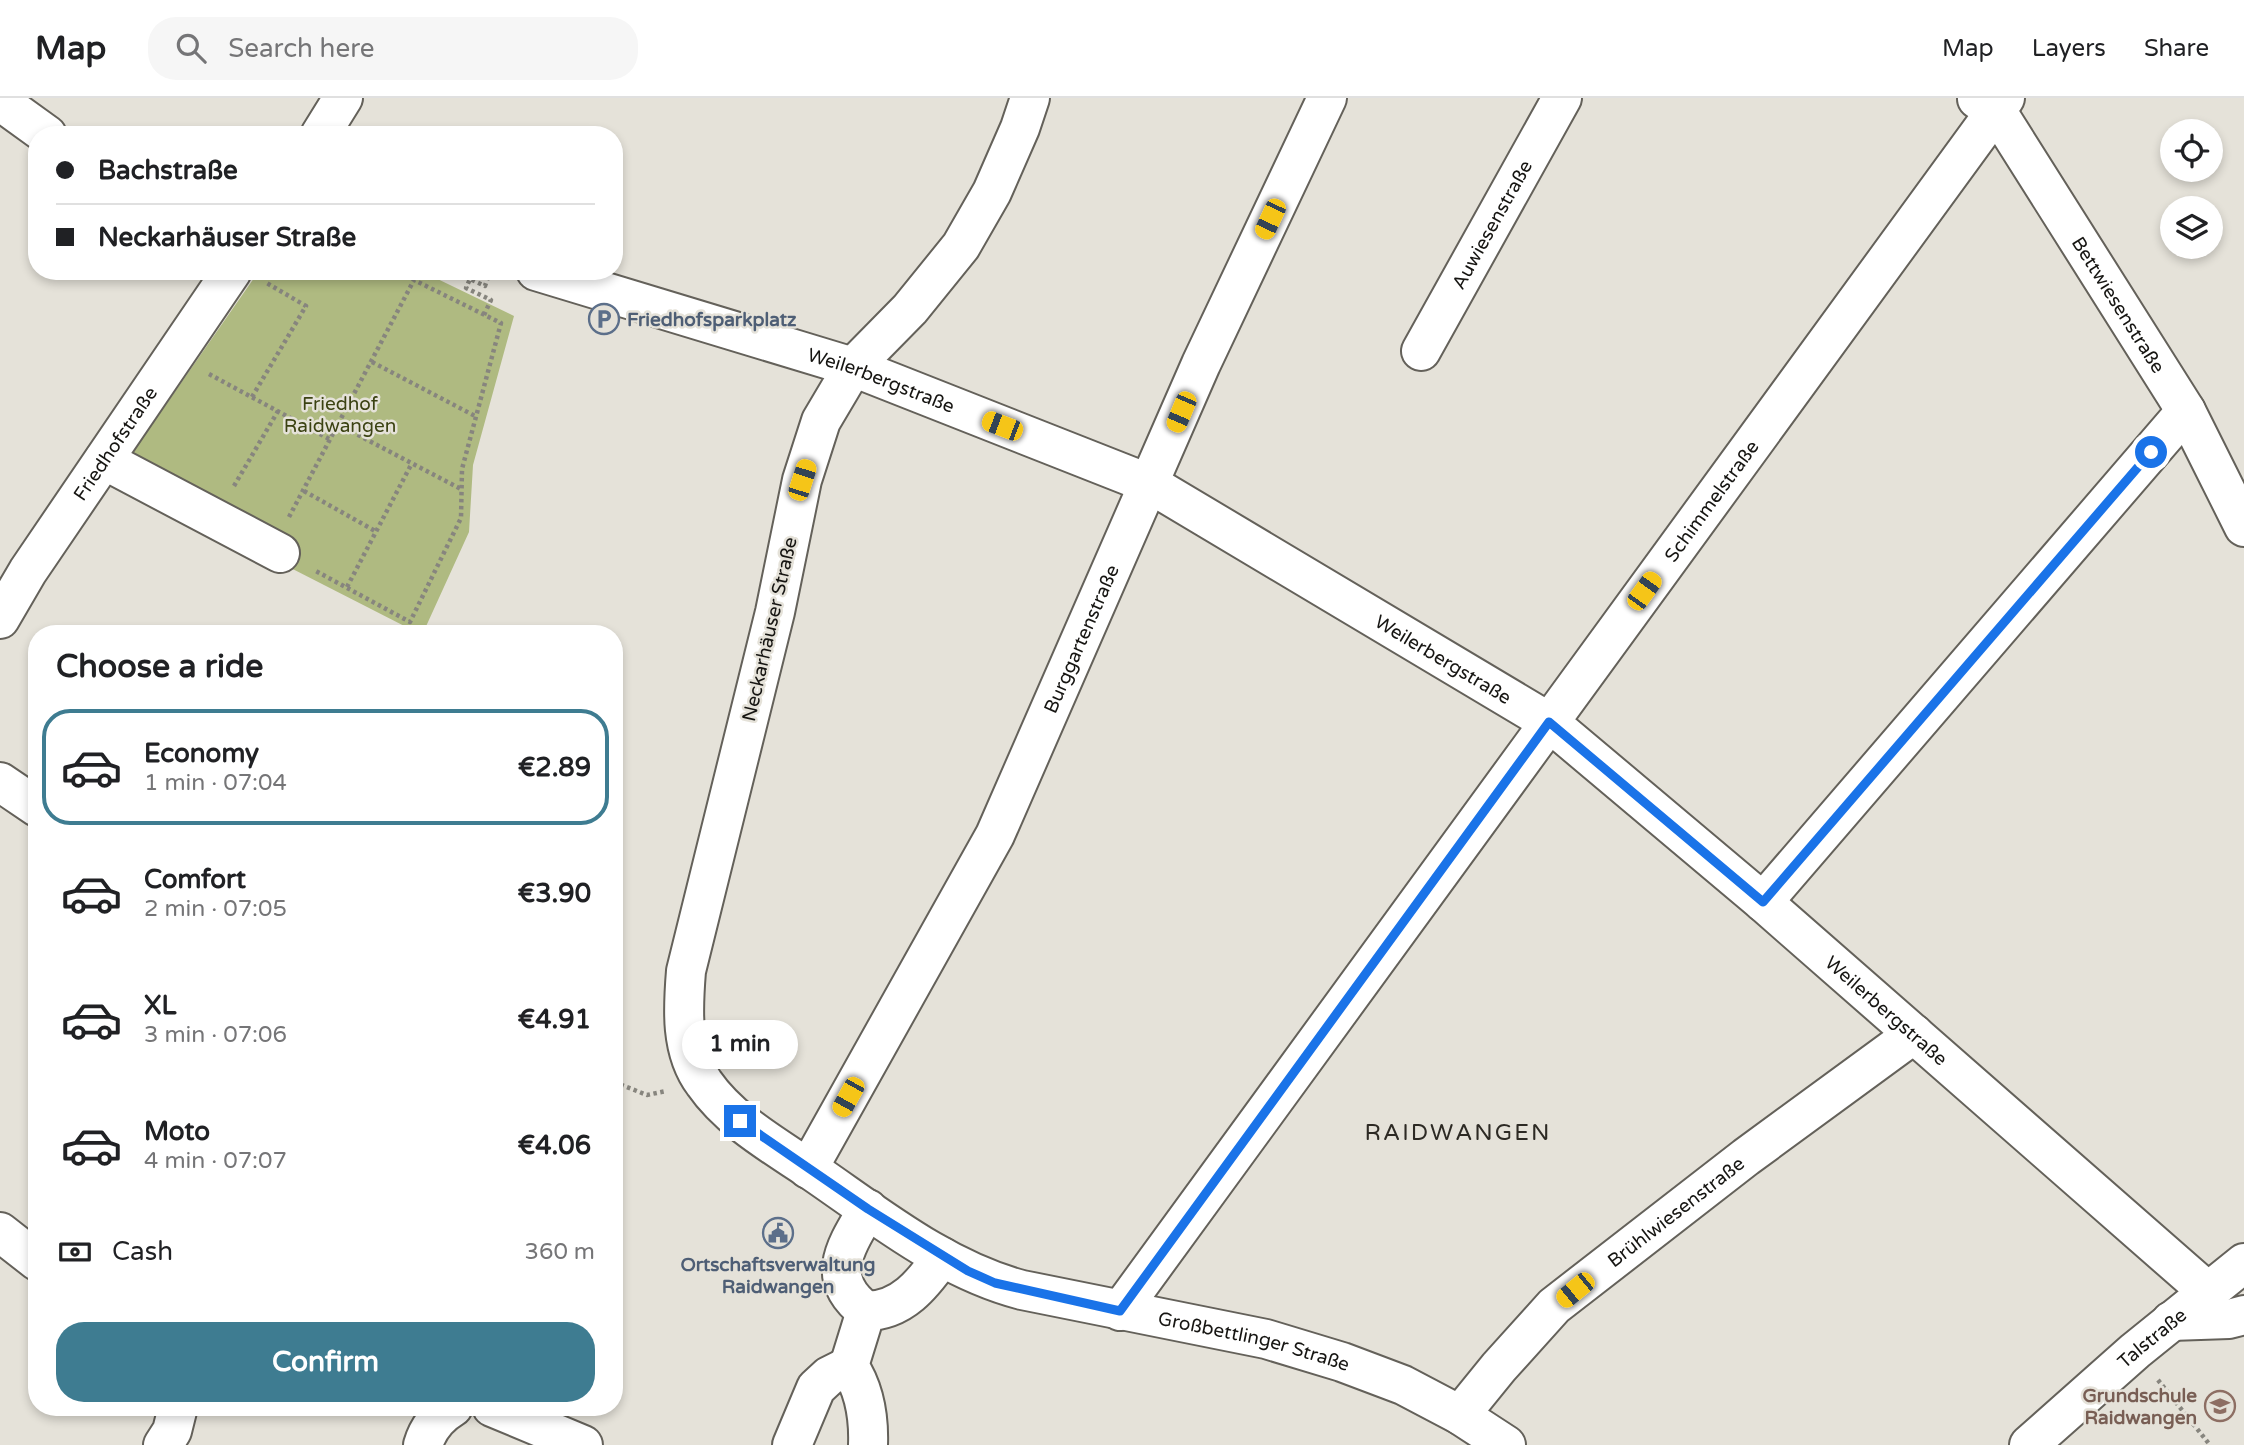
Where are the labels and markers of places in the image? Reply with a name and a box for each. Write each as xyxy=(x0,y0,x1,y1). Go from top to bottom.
parking icon: Friedhofsparkplatz xyxy=(587,302,621,336)
place label: Friedhofsparkplatz xyxy=(627,309,797,332)
public building icon: Ortschaftsverwaltung Raidwangen xyxy=(761,1216,795,1250)
place label: Ortschaftsverwaltung Raidwangen xyxy=(680,1254,876,1299)
place label: Grundschule Raidwangen xyxy=(2082,1385,2197,1430)
school or university icon: Grundschule Raidwangen xyxy=(2203,1389,2237,1423)

